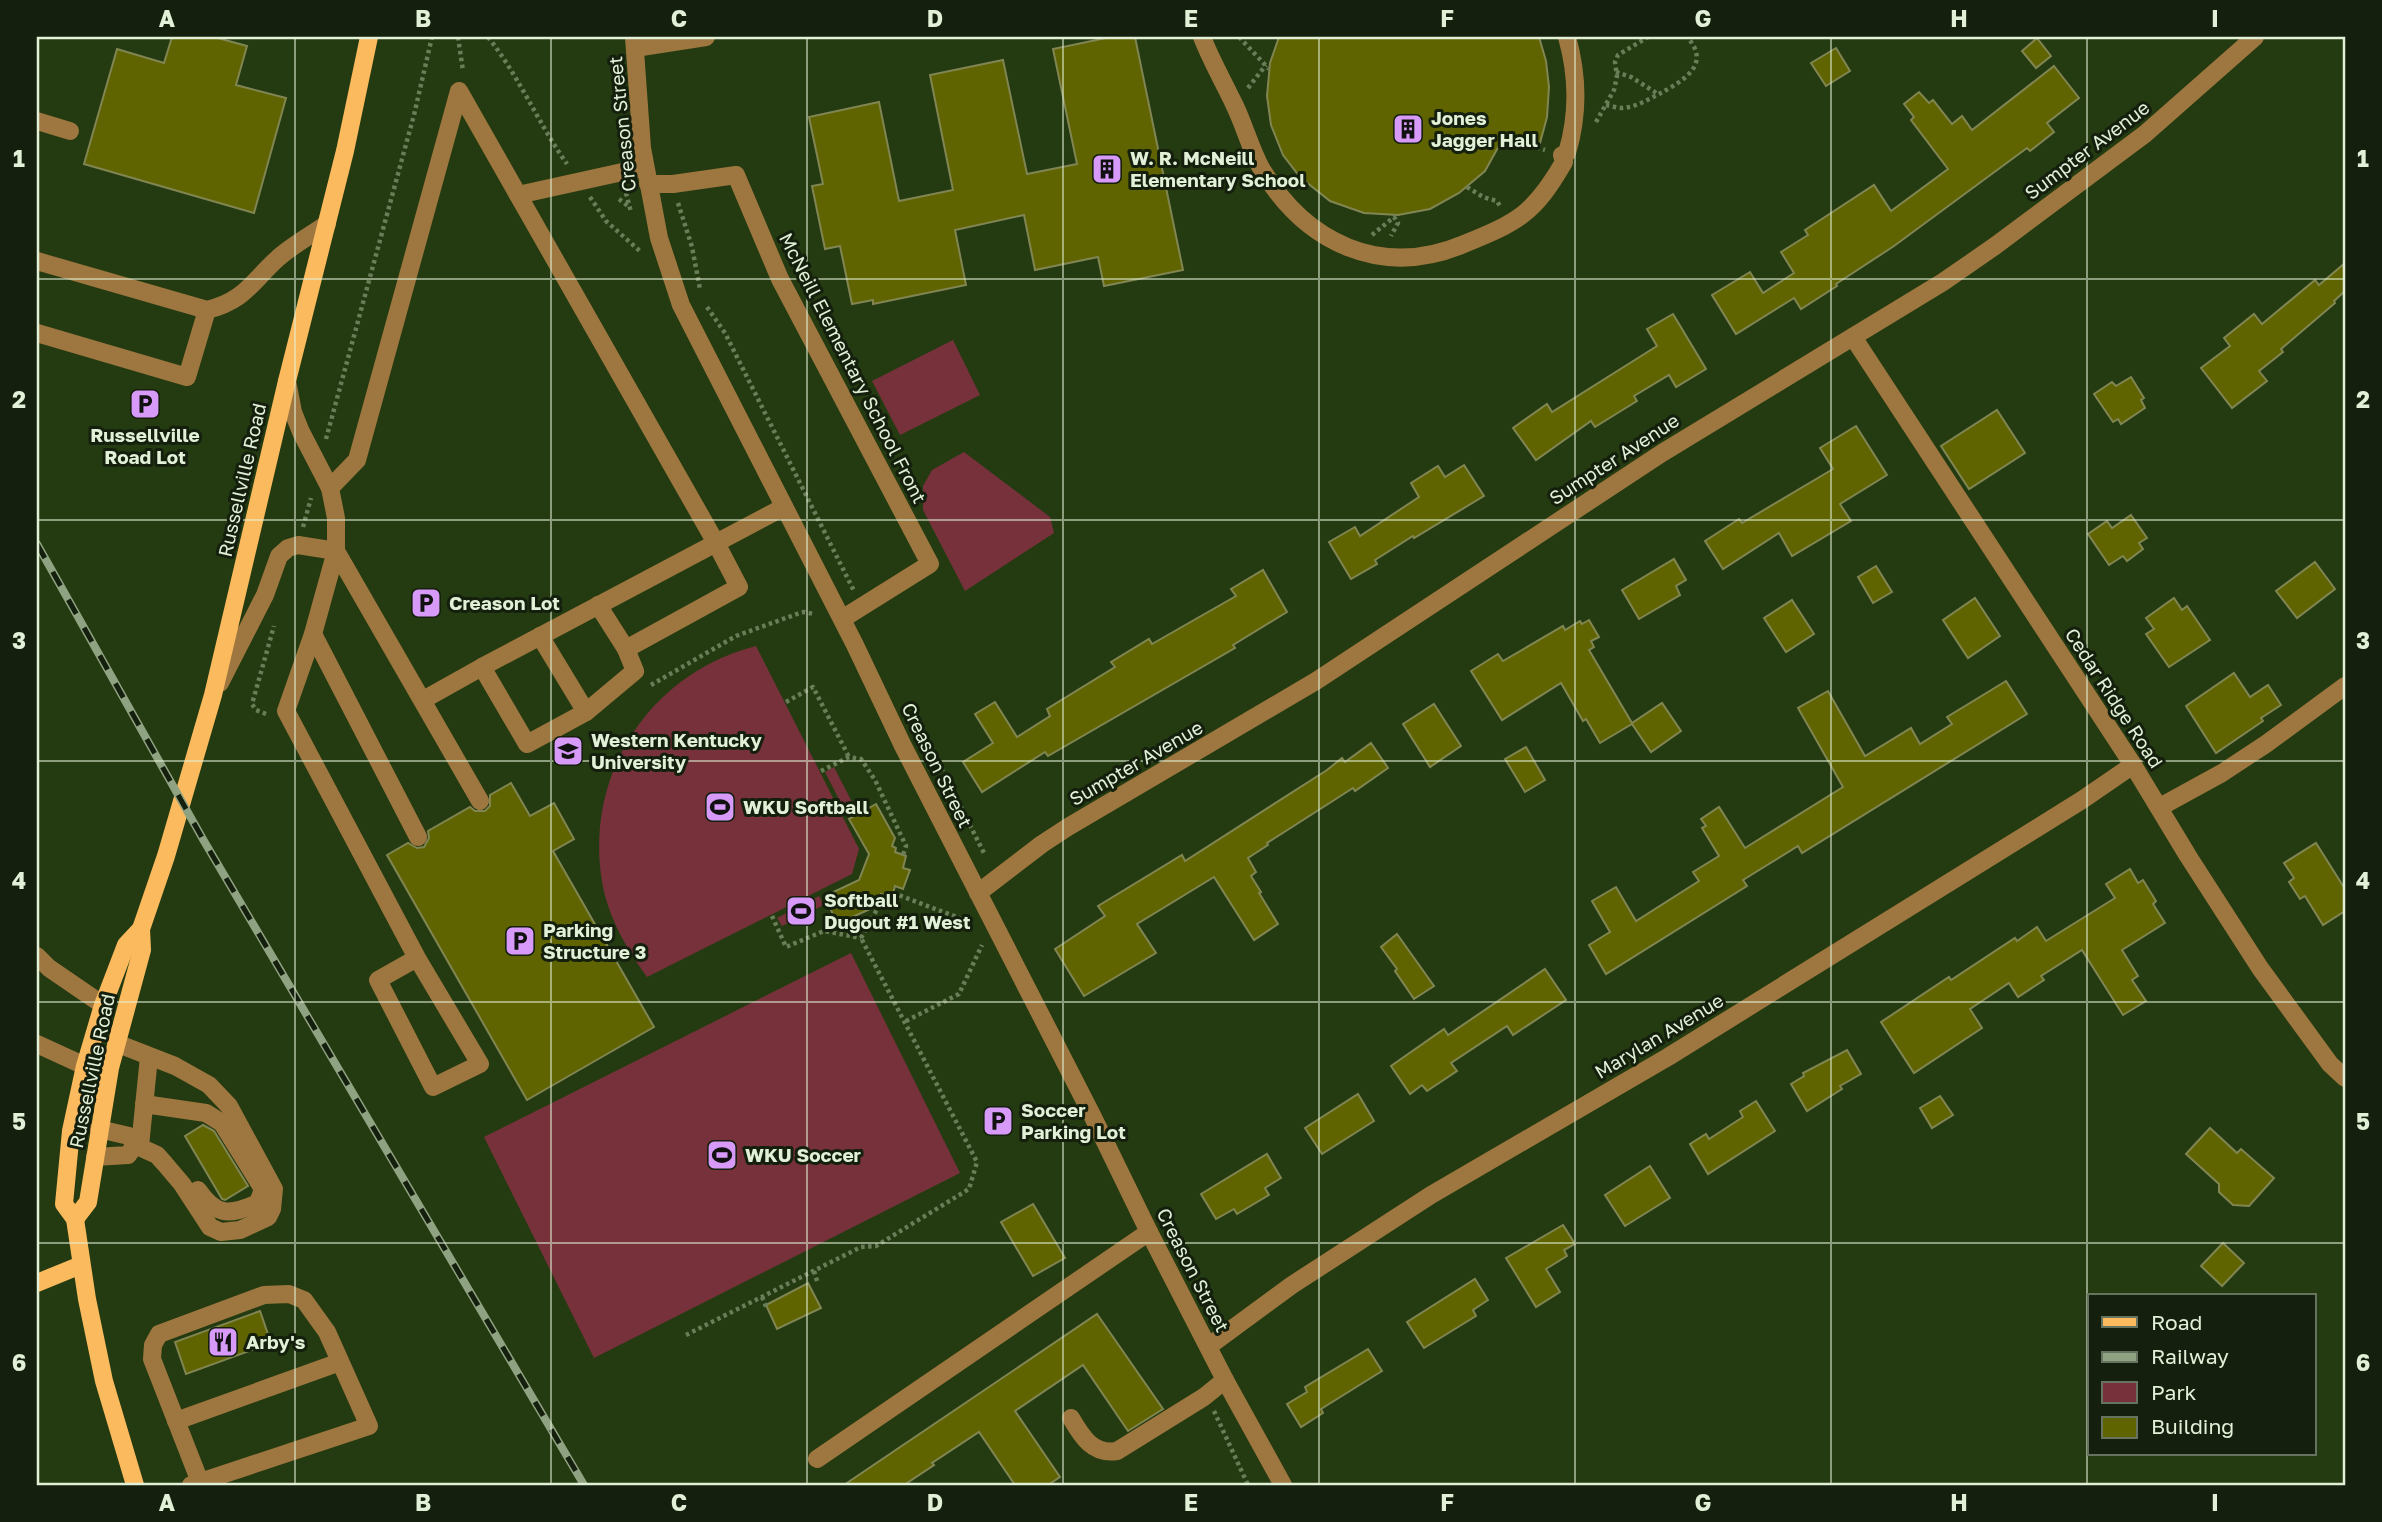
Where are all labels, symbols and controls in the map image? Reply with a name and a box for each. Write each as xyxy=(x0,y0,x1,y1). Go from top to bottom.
text: A xyxy=(159,4,176,32)
text: B xyxy=(415,4,431,32)
text: C xyxy=(671,4,687,32)
text: D xyxy=(927,4,943,32)
text: E xyxy=(1184,4,1198,32)
text: F xyxy=(1440,4,1454,32)
text: G xyxy=(1695,4,1711,32)
text: H xyxy=(1950,4,1968,32)
text: I xyxy=(2211,4,2219,32)
street label: Creason Street xyxy=(603,55,640,193)
street label: Sumpter Avenue xyxy=(2020,95,2154,204)
place label: Jones Jagger Hall xyxy=(1431,106,1538,151)
building icon: Jones Jagger Hall xyxy=(1391,112,1425,146)
text: 1 xyxy=(13,144,25,172)
text: 1 xyxy=(2357,144,2369,172)
place label: W. R. McNeill Elementary School xyxy=(1130,146,1306,191)
building icon: W. R. McNeill Elementary School xyxy=(1090,152,1124,186)
street label: McNeill Elementary School Front xyxy=(775,229,932,507)
text: 2 xyxy=(12,385,26,413)
text: 2 xyxy=(2356,385,2370,413)
parking icon: Russellville Road Lot xyxy=(128,387,162,421)
street label: Russellville Road xyxy=(213,401,270,559)
street label: Sumpter Avenue xyxy=(1545,408,1683,509)
place label: Russellville Road Lot xyxy=(90,423,200,468)
parking icon: Creason Lot xyxy=(409,586,443,620)
place label: Creason Lot xyxy=(449,591,560,614)
street label: Cedar Ridge Road xyxy=(2061,623,2168,772)
text: 3 xyxy=(12,626,26,654)
text: 3 xyxy=(2356,626,2370,654)
street label: Creason Street xyxy=(897,699,978,831)
street label: Sumpter Avenue xyxy=(1065,715,1206,810)
place label: Western Kentucky University xyxy=(591,728,762,773)
school or university icon: Western Kentucky University xyxy=(551,734,585,768)
sports icon: WKU Softball xyxy=(703,790,737,824)
place label: WKU Softball xyxy=(743,795,869,818)
text: 4 xyxy=(12,866,26,894)
text: 4 xyxy=(2356,866,2370,894)
place label: Softball Dugout #1 West xyxy=(824,888,971,933)
sports icon: Softball Dugout #1 West xyxy=(784,894,818,928)
place label: Parking Structure 3 xyxy=(543,918,646,963)
parking icon: Parking Structure 3 xyxy=(503,924,537,958)
street label: Marylan Avenue xyxy=(1590,988,1727,1083)
street label: Russellville Road xyxy=(64,992,119,1150)
place label: Soccer Parking Lot xyxy=(1021,1098,1126,1143)
parking icon: Soccer Parking Lot xyxy=(981,1104,1015,1138)
text: 5 xyxy=(12,1107,26,1135)
text: 5 xyxy=(2356,1107,2370,1135)
sports icon: WKU Soccer xyxy=(705,1138,739,1172)
place label: WKU Soccer xyxy=(745,1143,862,1166)
street label: Creason Street xyxy=(1152,1204,1235,1336)
legend xyxy=(2088,1294,2316,1456)
text: Road xyxy=(2151,1309,2202,1335)
restaurant icon: Arby's xyxy=(206,1325,240,1359)
place label: Arby's xyxy=(246,1330,306,1353)
text: Railway xyxy=(2151,1343,2229,1369)
text: 6 xyxy=(12,1348,26,1376)
text: 6 xyxy=(2356,1348,2370,1376)
text: Park xyxy=(2151,1379,2197,1405)
text: Building xyxy=(2151,1413,2234,1439)
text: A xyxy=(159,1488,176,1516)
text: B xyxy=(415,1488,431,1516)
text: C xyxy=(671,1488,687,1516)
text: D xyxy=(927,1488,943,1516)
text: E xyxy=(1184,1488,1198,1516)
text: F xyxy=(1440,1488,1454,1516)
text: G xyxy=(1695,1488,1711,1516)
text: H xyxy=(1950,1488,1968,1516)
text: I xyxy=(2211,1488,2219,1516)

